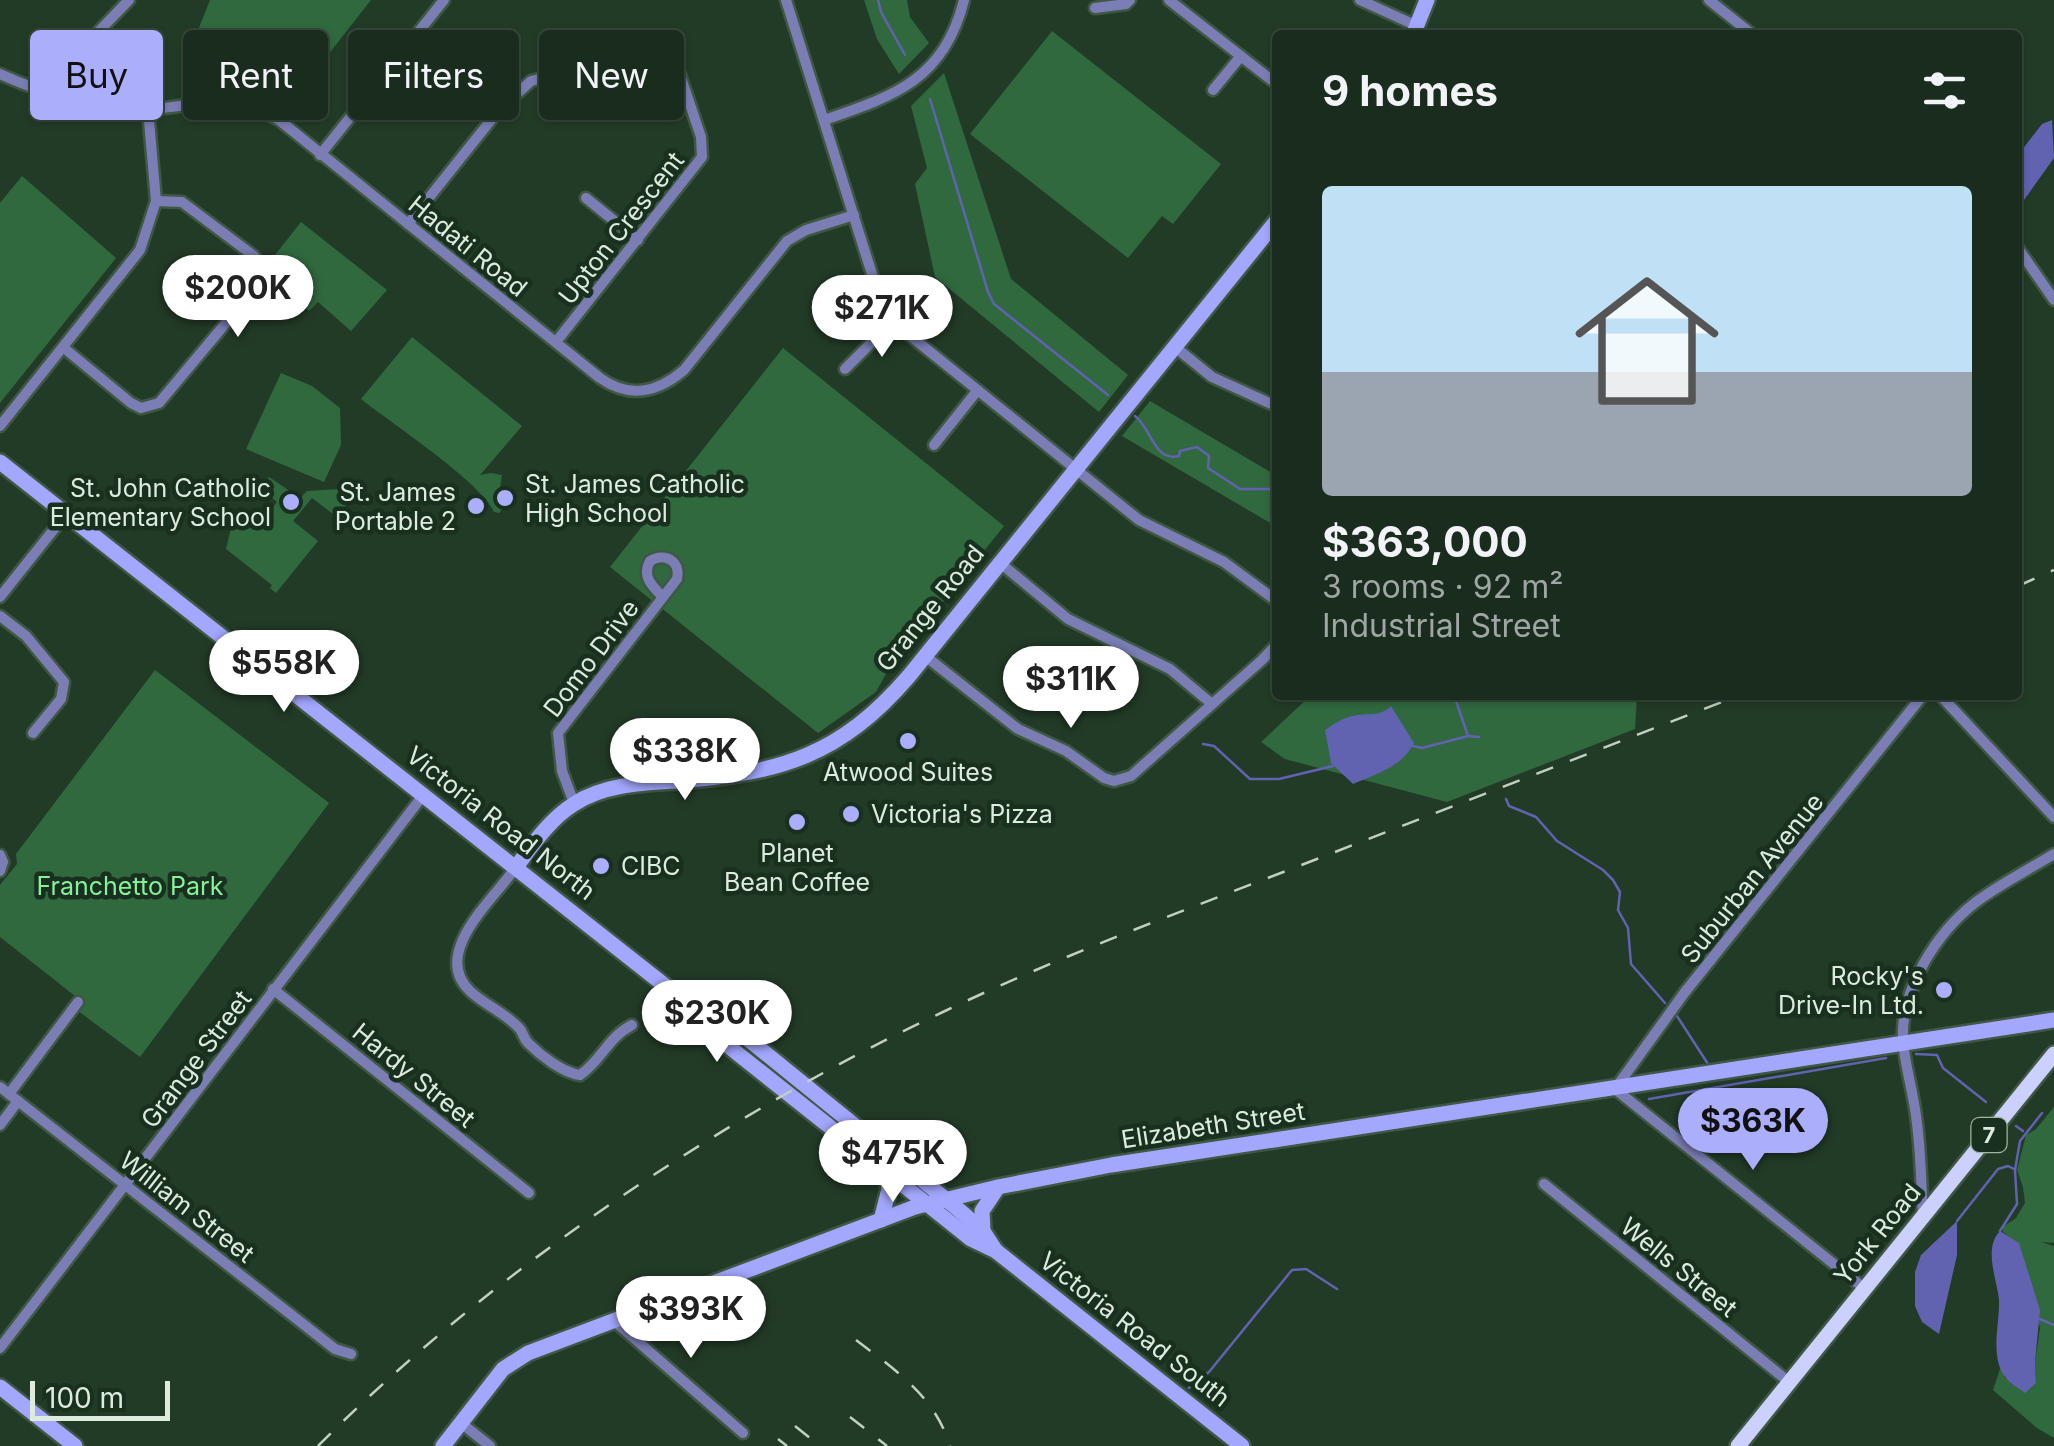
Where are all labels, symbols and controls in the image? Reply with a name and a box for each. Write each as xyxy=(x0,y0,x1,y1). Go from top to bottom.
chip: Buy xyxy=(30,30,163,120)
chip: Rent xyxy=(183,30,328,120)
chip: Filters xyxy=(348,30,519,120)
chip: New xyxy=(539,30,684,120)
icon: filters xyxy=(1917,63,1972,118)
text: 9 homes xyxy=(1322,65,1498,116)
street label: Upton Crescent xyxy=(552,146,690,310)
street label: Hadati Road xyxy=(403,189,533,303)
icon: home xyxy=(1557,251,1737,431)
pin: $200K xyxy=(168,255,308,340)
text: $200K xyxy=(184,268,292,307)
pin: $271K xyxy=(812,275,952,360)
text: $271K xyxy=(834,288,930,327)
place label: St. James Catholic High School xyxy=(525,469,745,528)
place label: St. John Catholic Elementary School xyxy=(50,473,271,532)
place label: St. James Portable 2 xyxy=(335,477,456,536)
marker: St. James Catholic High School xyxy=(494,487,516,509)
marker: St. John Catholic Elementary School xyxy=(280,491,302,513)
marker: St. James Portable 2 xyxy=(465,495,487,517)
text: $363,000 xyxy=(1322,516,1528,567)
street label: Grange Road xyxy=(870,539,990,677)
text: 3 rooms · 92 m² xyxy=(1322,567,1563,606)
street label: Domo Drive xyxy=(537,593,645,723)
text: Industrial Street xyxy=(1322,606,1561,645)
pin: $558K xyxy=(214,630,354,715)
text: $558K xyxy=(231,643,337,682)
pin: $311K xyxy=(1001,646,1141,731)
text: $311K xyxy=(1025,659,1117,698)
pin: $338K xyxy=(615,718,755,803)
marker: Atwood Suites xyxy=(897,730,919,752)
text: $338K xyxy=(632,731,738,770)
street label: Victoria Road North xyxy=(401,740,601,906)
place label: Atwood Suites xyxy=(823,757,993,787)
street label: Suburban Avenue xyxy=(1674,787,1830,969)
place label: Victoria's Pizza xyxy=(871,799,1053,829)
marker: Victoria's Pizza xyxy=(840,803,862,825)
marker: Planet Bean Coffee xyxy=(786,811,808,833)
place label: Planet Bean Coffee xyxy=(724,838,870,897)
place label: CIBC xyxy=(621,851,681,881)
marker: CIBC xyxy=(590,855,612,877)
park label: Franchetto Park xyxy=(37,871,224,901)
place label: Rocky's Drive-In Ltd. xyxy=(1778,961,1924,1020)
marker: Rocky's Drive-In Ltd. xyxy=(1933,979,1955,1001)
pin: $230K xyxy=(647,980,787,1065)
street label: Grange Street xyxy=(135,984,257,1134)
text: $230K xyxy=(664,993,770,1032)
street label: Hardy Street xyxy=(347,1017,481,1133)
pin: $363K xyxy=(1683,1088,1823,1173)
street label: Elizabeth Street xyxy=(1119,1096,1307,1154)
text: $363K xyxy=(1700,1101,1806,1140)
road number: 7 xyxy=(1972,1118,2006,1152)
pin: $475K xyxy=(823,1120,963,1205)
text: $475K xyxy=(841,1133,945,1172)
street label: William Street xyxy=(114,1145,260,1269)
street label: York Road xyxy=(1827,1178,1927,1290)
street label: Wells Street xyxy=(1615,1211,1743,1323)
street label: Victoria Road South xyxy=(1034,1245,1236,1413)
pin: $393K xyxy=(621,1276,761,1361)
text: $393K xyxy=(638,1289,744,1328)
scale bar xyxy=(30,1376,170,1420)
text: 100 m xyxy=(45,1381,124,1415)

